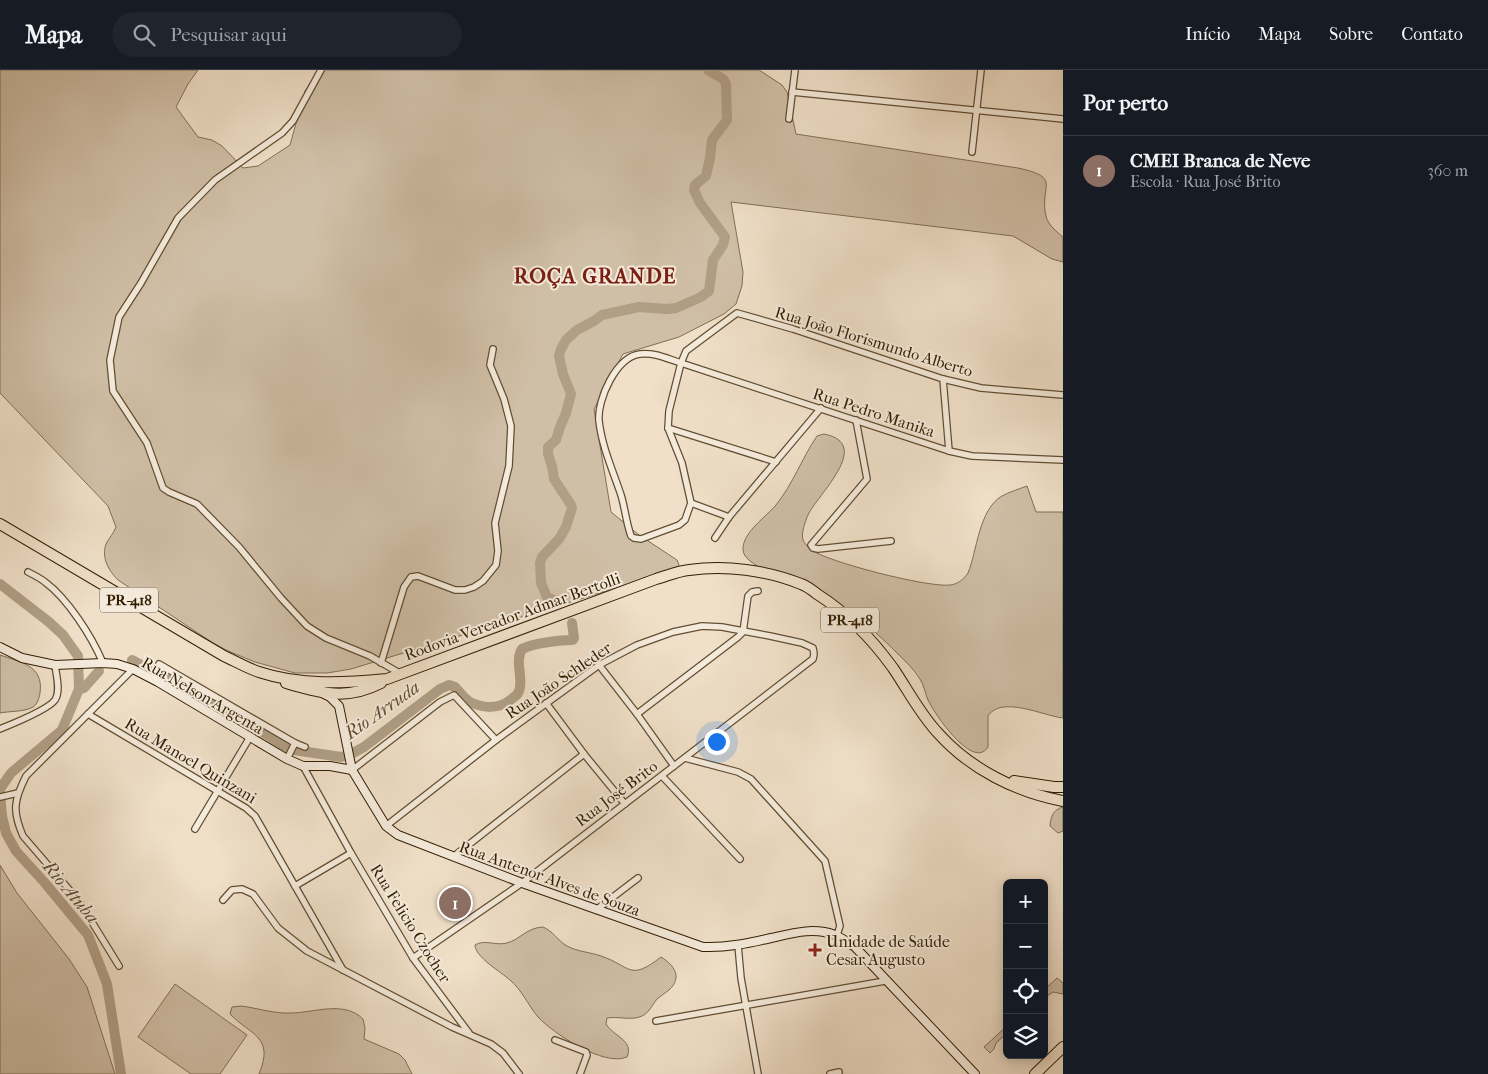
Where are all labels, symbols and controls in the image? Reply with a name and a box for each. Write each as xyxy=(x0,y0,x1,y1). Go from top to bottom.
search box xyxy=(112,12,462,57)
text: Mapa xyxy=(25,21,82,49)
icon: search xyxy=(130,21,158,49)
text: Pesquisar aqui xyxy=(170,24,287,46)
text: Início xyxy=(1185,24,1230,45)
text: Mapa xyxy=(1258,24,1301,45)
text: Sobre xyxy=(1329,24,1373,45)
text: Contato xyxy=(1401,24,1463,45)
text: Por perto xyxy=(1083,91,1168,115)
text: CMEI Branca de Neve xyxy=(1130,150,1310,172)
text: 1 xyxy=(1096,161,1102,180)
text: 360 m xyxy=(1427,161,1468,180)
text: Escola · Rua José Brito xyxy=(1130,172,1281,191)
district label: ROÇA GRANDE xyxy=(514,264,676,289)
street label: Rua João Florismundo Alberto xyxy=(773,302,975,381)
street label: Rua Pedro Manika xyxy=(810,384,938,441)
street label: Rodovia Vereador Admar Bertolli xyxy=(402,568,623,664)
road number: PR-418 xyxy=(100,588,158,612)
road number: PR-418 xyxy=(821,608,879,632)
street label: Rua João Schleder xyxy=(502,638,615,723)
street label: Rua Nelson Argenta xyxy=(138,653,268,738)
water label: Rio Arruda xyxy=(340,677,424,744)
street label: Rua Manoel Quinzani xyxy=(121,714,260,807)
your location xyxy=(704,729,730,755)
street label: Rua José Brito xyxy=(571,756,661,830)
street label: Rua Antenor Alves de Souza xyxy=(457,837,643,920)
water label: Rio Atuba xyxy=(38,856,103,928)
street label: Rua Felicio Czocher xyxy=(366,860,455,986)
map controls xyxy=(1003,879,1048,1059)
button: + xyxy=(1003,879,1048,924)
pin: 1 xyxy=(439,884,471,922)
button: − xyxy=(1003,924,1048,969)
place label: Unidade de Saúde Cesar Augusto xyxy=(826,932,950,969)
marker: Unidade de Saúde Cesar Augusto xyxy=(808,943,822,957)
button: locate xyxy=(1003,969,1048,1014)
button: layers xyxy=(1003,1014,1048,1059)

